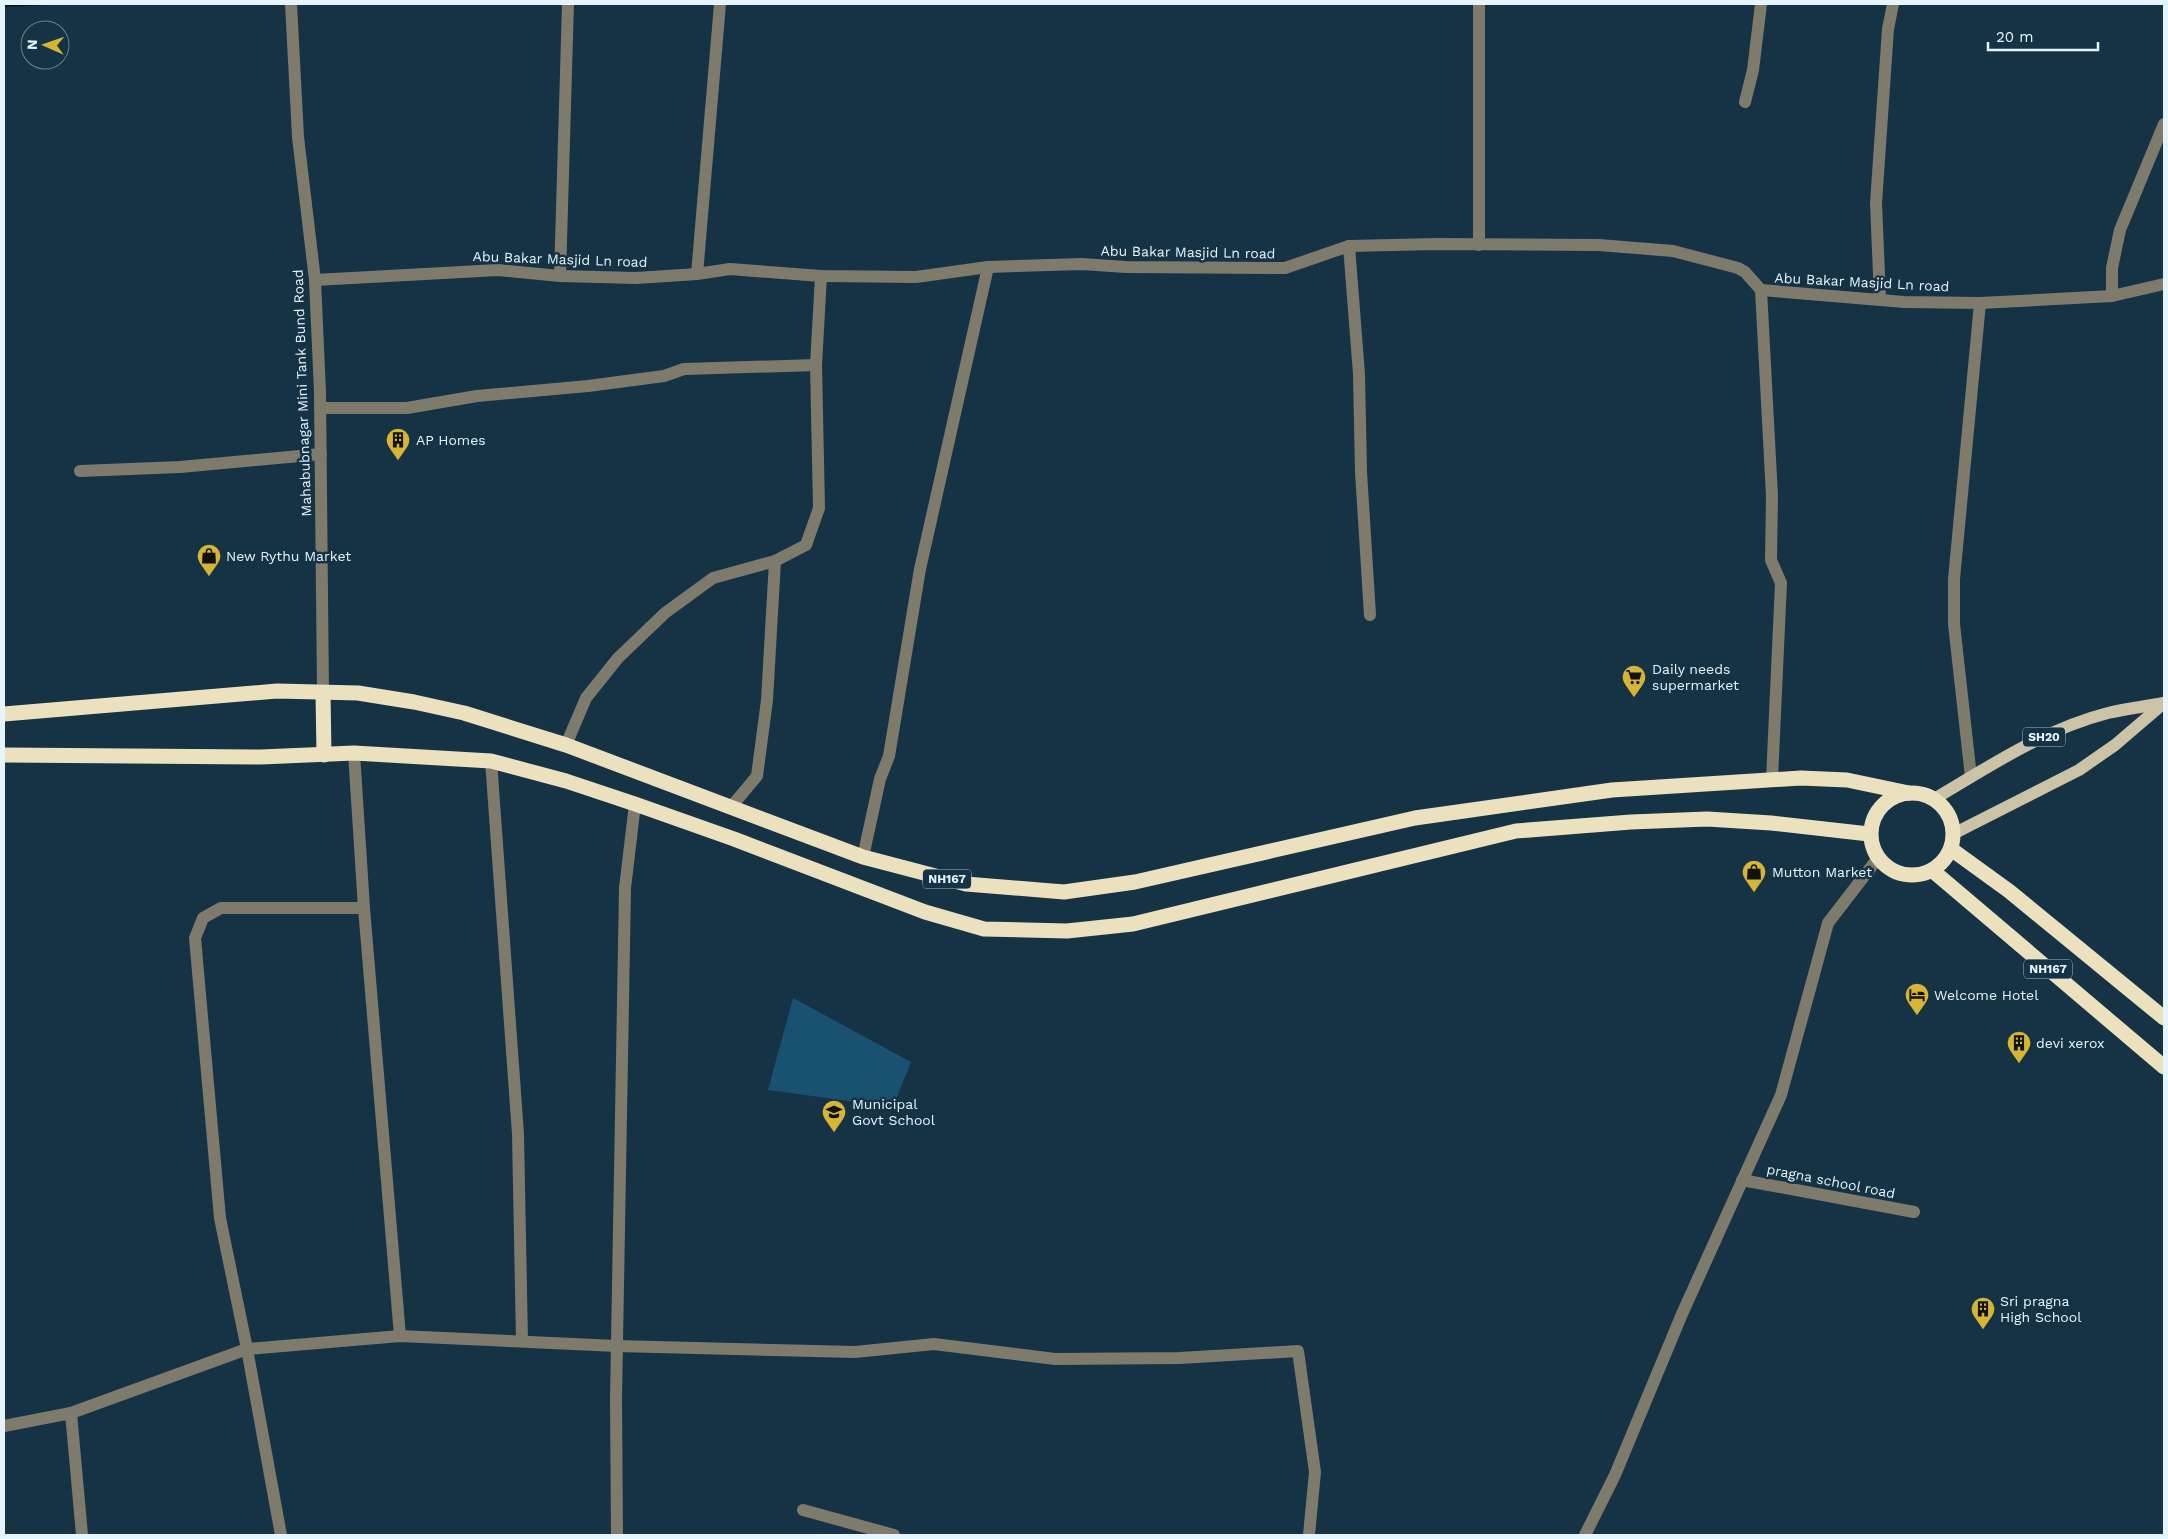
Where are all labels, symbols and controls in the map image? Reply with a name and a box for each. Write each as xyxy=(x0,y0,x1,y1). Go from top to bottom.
north arrow xyxy=(20,20,70,70)
scale bar xyxy=(1988,20,2098,52)
text: 20 m xyxy=(1996,28,2034,46)
text: N xyxy=(24,39,40,50)
street label: Abu Bakar Masjid Ln road xyxy=(1100,242,1276,262)
street label: Abu Bakar Masjid Ln road xyxy=(472,248,648,270)
street label: Mahabubnagar Mini Tank Bund Road xyxy=(290,269,314,517)
street label: Abu Bakar Masjid Ln road xyxy=(1774,269,1950,295)
building icon: AP Homes xyxy=(385,427,411,461)
place label: AP Homes xyxy=(416,432,486,448)
shop icon: New Rythu Market xyxy=(196,543,222,577)
place label: New Rythu Market xyxy=(226,548,351,564)
place label: Daily needs supermarket xyxy=(1652,661,1739,693)
supermarket icon: Daily needs supermarket xyxy=(1621,664,1647,698)
road number: SH20 xyxy=(2023,728,2065,746)
shop icon: Mutton Market xyxy=(1741,859,1767,893)
place label: Mutton Market xyxy=(1772,864,1872,880)
road number: NH167 xyxy=(923,870,971,889)
road number: NH167 xyxy=(2024,960,2072,979)
hotel icon: Welcome Hotel xyxy=(1904,982,1930,1016)
place label: Welcome Hotel xyxy=(1934,987,2039,1003)
building icon: devi xerox xyxy=(2006,1030,2032,1064)
place label: devi xerox xyxy=(2036,1035,2104,1051)
place label: Municipal Govt School xyxy=(852,1096,936,1128)
school or university icon: Municipal Govt School xyxy=(821,1099,847,1133)
street label: pragna school road xyxy=(1765,1161,1897,1201)
place label: Sri pragna High School xyxy=(2000,1293,2082,1325)
building icon: Sri pragna High School xyxy=(1970,1296,1996,1330)

